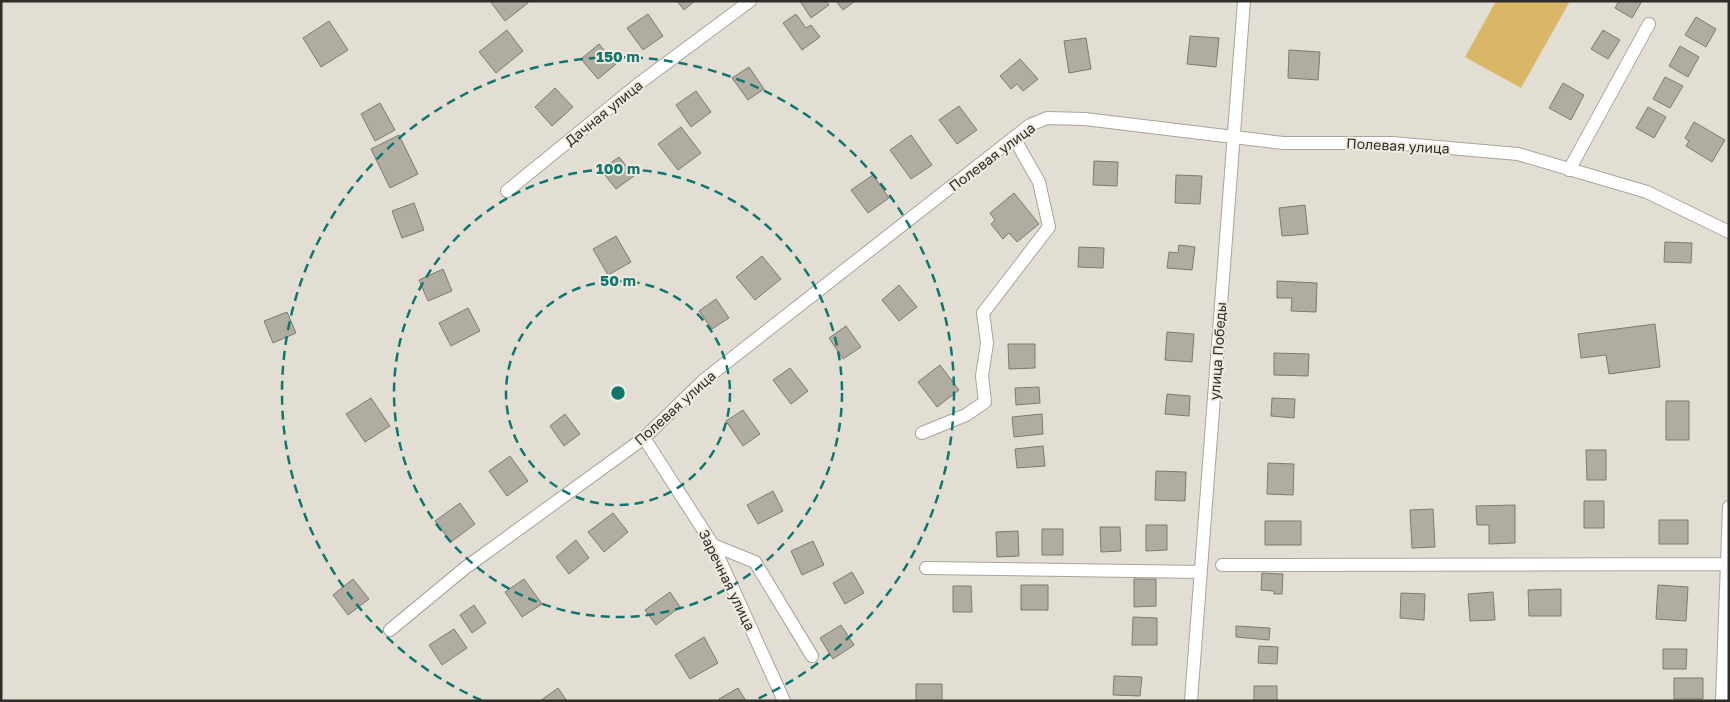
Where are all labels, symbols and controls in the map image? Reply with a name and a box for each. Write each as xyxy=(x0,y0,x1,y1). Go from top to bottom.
text: 150 m xyxy=(596,47,640,65)
street label: Дачная улица xyxy=(561,76,646,149)
street label: Полевая улица xyxy=(945,119,1038,195)
street label: Полевая улица xyxy=(1346,134,1450,157)
text: 100 m xyxy=(596,159,640,177)
text: 50 m xyxy=(600,271,636,289)
street label: улица Победы xyxy=(1206,301,1229,401)
street label: Полевая улица xyxy=(631,367,719,449)
centre of rings xyxy=(609,384,627,402)
street label: Заречная улица xyxy=(696,526,759,633)

